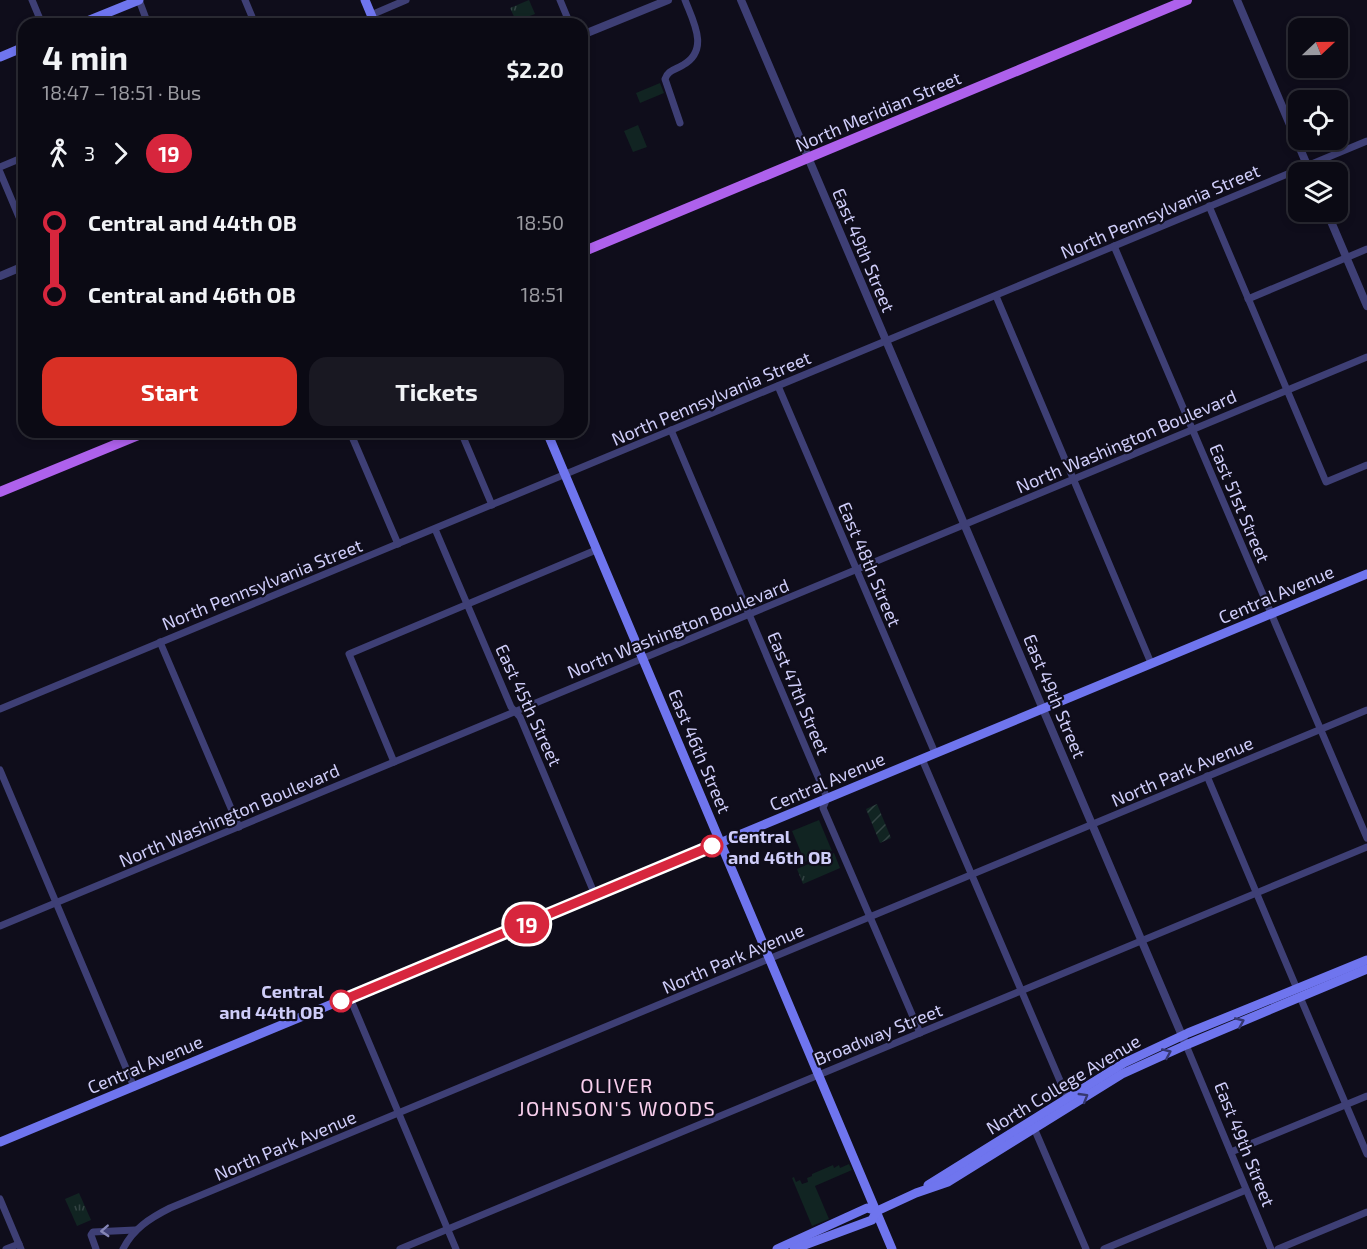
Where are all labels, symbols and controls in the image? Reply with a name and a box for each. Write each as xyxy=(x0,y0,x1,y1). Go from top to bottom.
north arrow xyxy=(1288,18,1348,78)
map controls xyxy=(1288,18,1348,222)
text: 4 min xyxy=(42,37,128,77)
text: $2.20 xyxy=(506,56,564,82)
street label: North Meridian Street xyxy=(792,66,964,156)
text: 18:47 – 18:51 · Bus xyxy=(42,80,201,104)
button: locate xyxy=(1288,90,1348,150)
icon: walk xyxy=(42,137,75,170)
icon: forward xyxy=(104,137,137,170)
text: 3 xyxy=(84,141,95,165)
text: 19 xyxy=(158,141,180,166)
street label: North Pennsylvania Street xyxy=(1057,159,1263,263)
button: layers xyxy=(1288,162,1348,222)
street label: East 49th Street xyxy=(828,185,900,315)
text: Central and 44th OB xyxy=(88,209,297,235)
text: 18:50 xyxy=(516,210,564,234)
text: Central and 46th OB xyxy=(88,281,296,307)
text: 18:51 xyxy=(521,282,564,306)
street label: North Pennsylvania Street xyxy=(608,346,814,450)
button: Start xyxy=(42,357,297,426)
button: Tickets xyxy=(309,357,564,426)
street label: North Washington Boulevard xyxy=(1012,384,1240,498)
street label: East 51st Street xyxy=(1205,440,1275,566)
street label: East 48th Street xyxy=(834,498,906,630)
street label: North Pennsylvania Street xyxy=(159,534,366,634)
street label: Central Avenue xyxy=(1215,560,1337,628)
street label: North Washington Boulevard xyxy=(564,573,792,683)
street label: East 47th Street xyxy=(763,628,835,758)
street label: East 49th Street xyxy=(1019,631,1091,761)
street label: East 45th Street xyxy=(491,641,567,770)
street label: East 46th Street xyxy=(664,686,736,816)
street label: North Park Avenue xyxy=(1108,731,1256,811)
street label: Central Avenue xyxy=(766,747,888,815)
street label: North Washington Boulevard xyxy=(115,758,343,872)
place label: Central and 46th OB xyxy=(728,825,832,868)
marker: Central and 46th OB xyxy=(701,835,723,857)
line badge: 19 xyxy=(500,904,554,944)
text: 19 xyxy=(516,912,538,937)
street label: North Park Avenue xyxy=(659,918,807,998)
place label: Central and 44th OB xyxy=(219,980,324,1023)
marker: Central and 44th OB xyxy=(330,990,352,1012)
street label: Broadway Street xyxy=(811,998,945,1070)
one-way arrow xyxy=(1234,1017,1245,1029)
street label: North College Avenue xyxy=(982,1029,1144,1139)
street label: Central Avenue xyxy=(84,1030,206,1098)
one-way arrow xyxy=(1161,1048,1172,1060)
district label: OLIVER JOHNSON'S WOODS xyxy=(518,1073,716,1120)
street label: East 49th Street xyxy=(1210,1078,1280,1210)
one-way arrow xyxy=(1078,1093,1088,1105)
street label: North Park Avenue xyxy=(211,1105,359,1185)
one-way arrow xyxy=(100,1225,109,1238)

